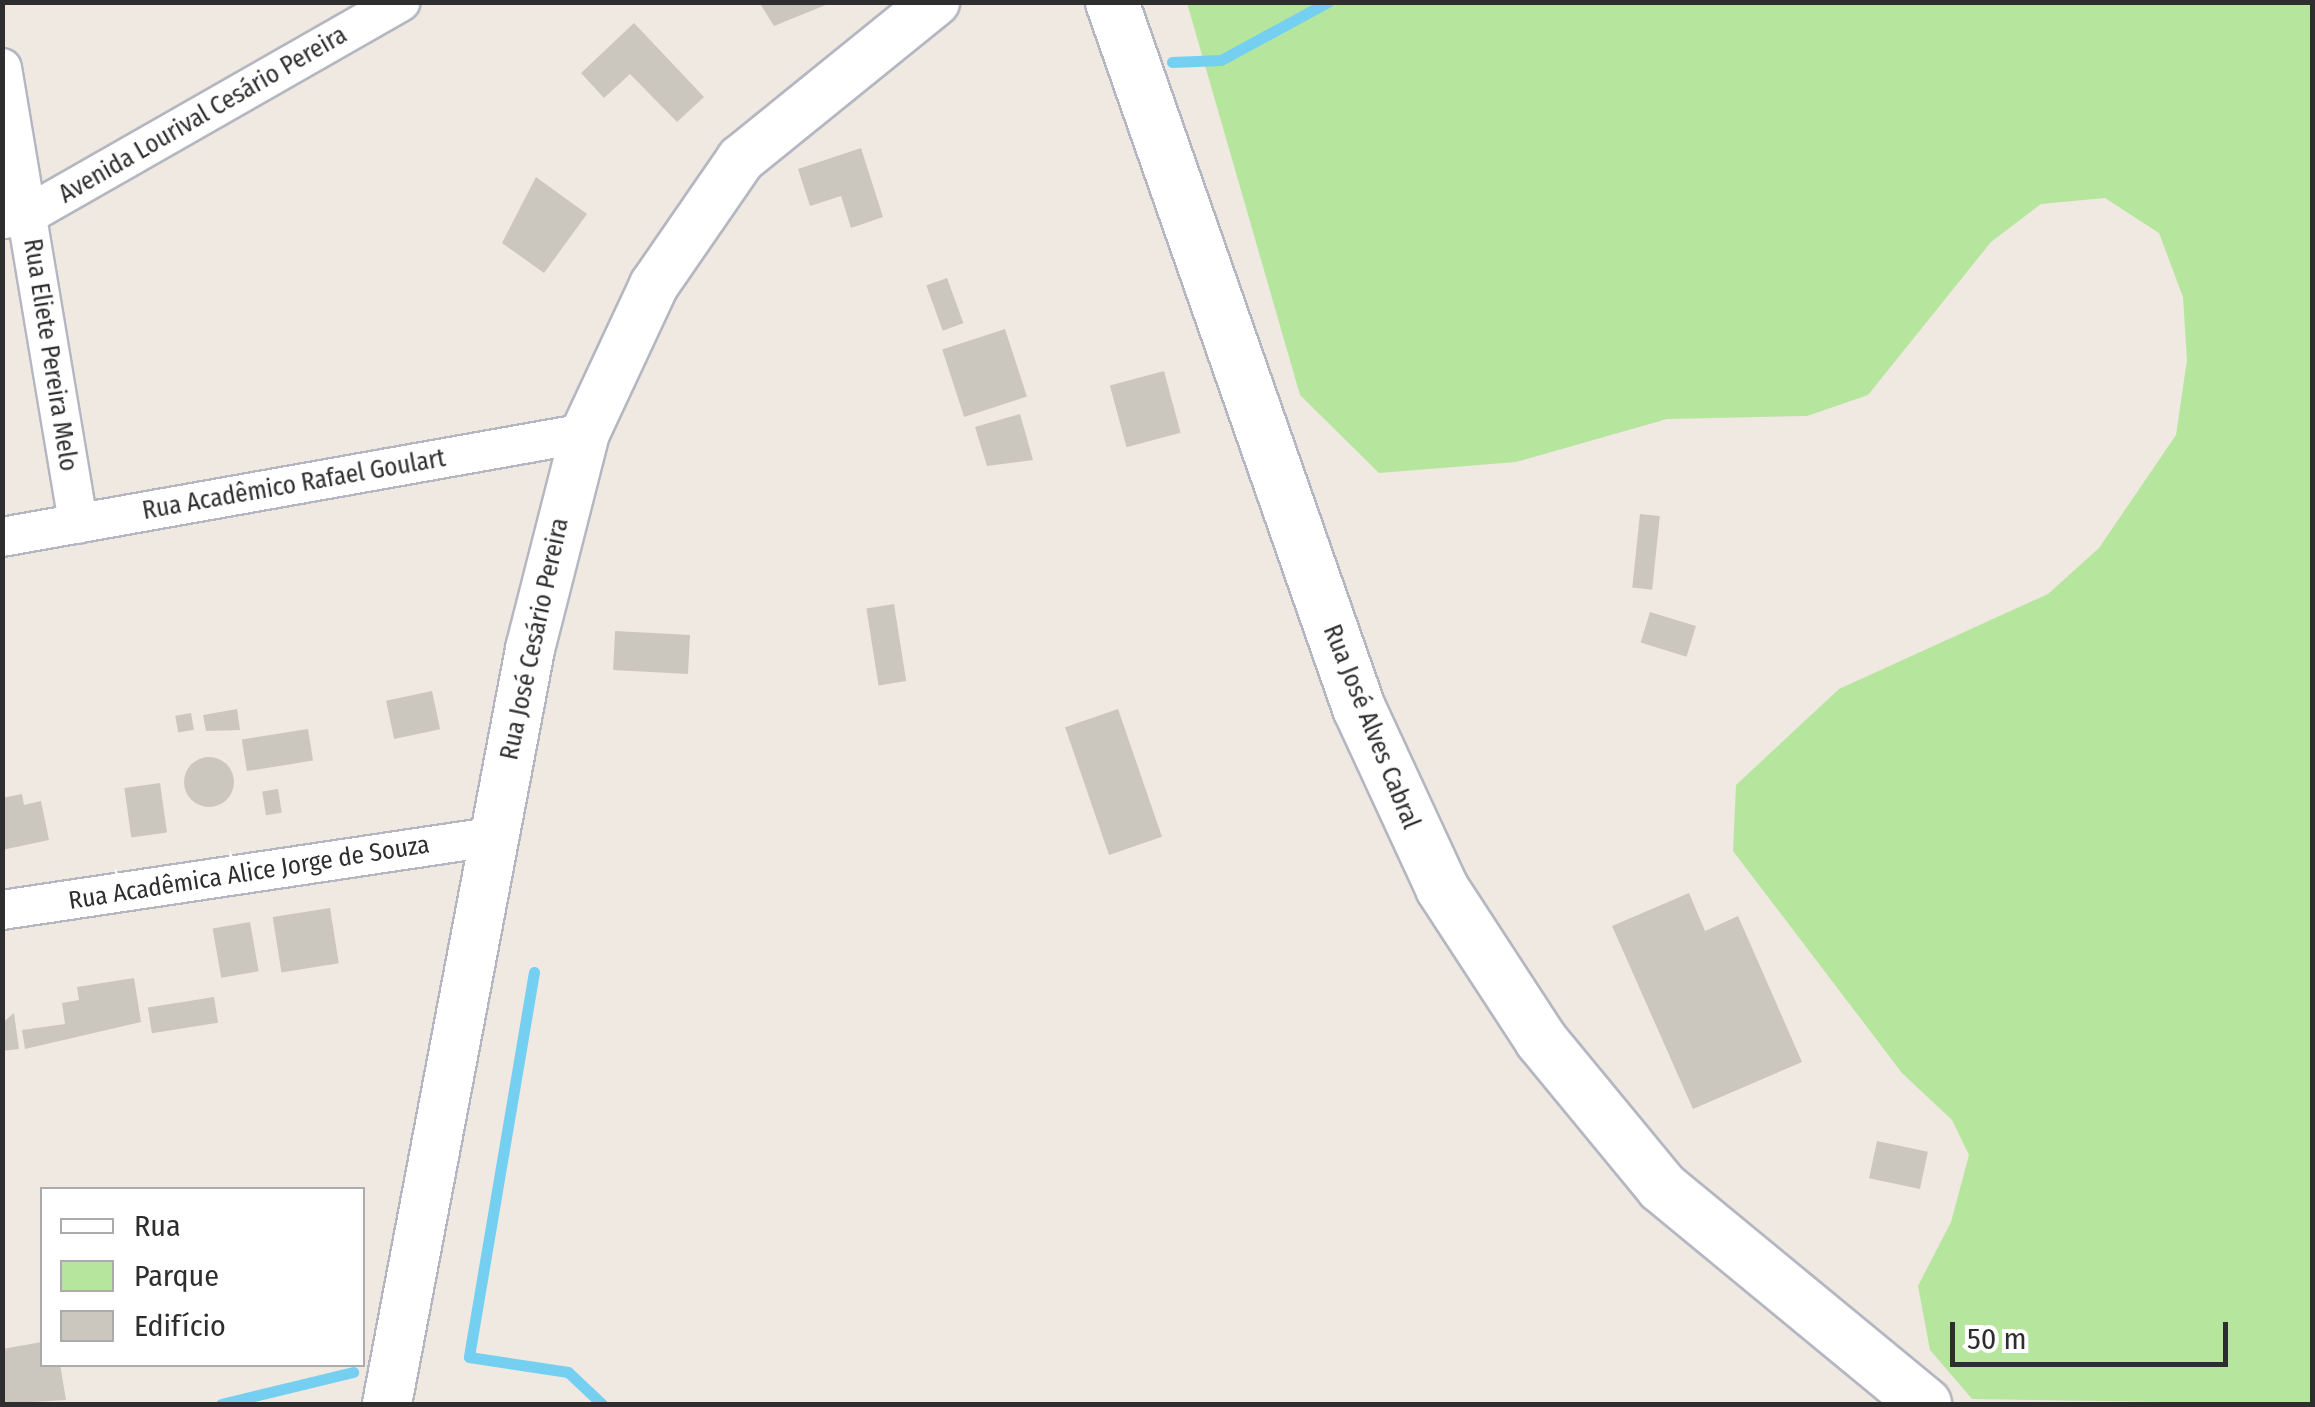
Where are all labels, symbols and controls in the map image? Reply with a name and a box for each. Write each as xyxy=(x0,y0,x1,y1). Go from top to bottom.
street label: Avenida Lourival Cesário Pereira xyxy=(54,20,352,210)
street label: Rua Eliete Pereira Melo xyxy=(17,237,83,473)
street label: Rua Acadêmico Rafael Goulart xyxy=(140,444,448,526)
street label: Rua José Cesário Pereira xyxy=(495,515,575,763)
street label: Rua José Alves Cabral xyxy=(1316,620,1426,834)
street label: Rua Acadêmica Alice Jorge de Souza xyxy=(66,830,432,916)
legend xyxy=(40,1187,365,1367)
text: Rua xyxy=(134,1208,181,1244)
text: Parque xyxy=(134,1258,219,1294)
scale bar xyxy=(1955,1302,2232,1364)
text: Edifício xyxy=(134,1308,226,1344)
text: 50 m xyxy=(1967,1321,2027,1357)

